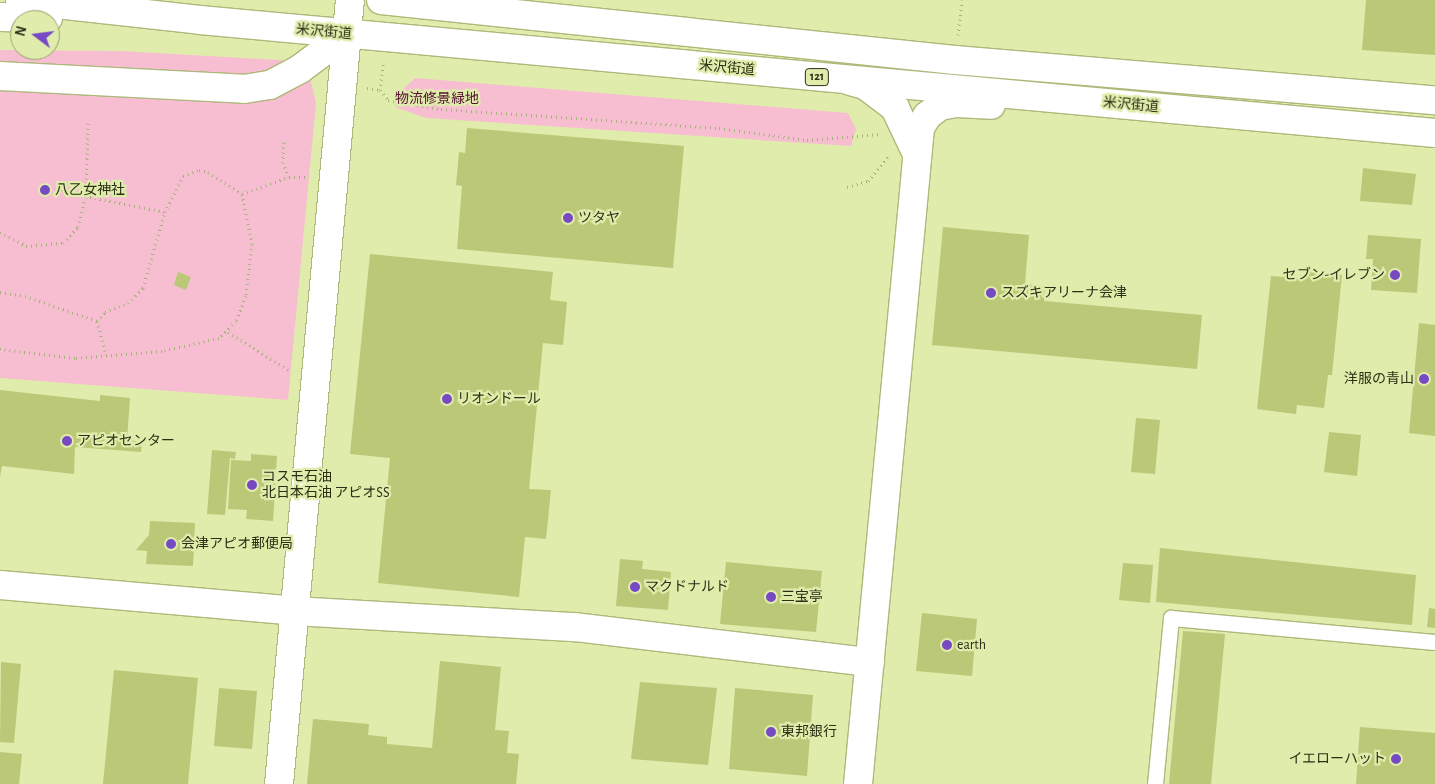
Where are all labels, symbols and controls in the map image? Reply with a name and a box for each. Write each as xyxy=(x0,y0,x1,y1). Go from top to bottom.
north arrow xyxy=(10,10,60,60)
street label: 米沢街道 xyxy=(295,21,353,43)
text: N xyxy=(13,25,29,38)
street label: 米沢街道 xyxy=(698,57,756,79)
road number: 121 xyxy=(804,68,830,86)
park label: 物流修景緑地 xyxy=(395,91,479,107)
street label: 米沢街道 xyxy=(1102,94,1160,116)
place label: 八乙女神社 xyxy=(55,182,125,198)
marker: 八乙女神社 xyxy=(39,184,51,196)
place label: ツタヤ xyxy=(578,210,620,226)
marker: ツタヤ xyxy=(562,212,574,224)
place label: セブン-イレブン xyxy=(1283,267,1385,283)
marker: セブン-イレブン xyxy=(1389,269,1401,281)
place label: スズキアリーナ会津 xyxy=(1001,285,1127,301)
marker: スズキアリーナ会津 xyxy=(985,287,997,299)
place label: 洋服の青山 xyxy=(1344,371,1414,387)
marker: 洋服の青山 xyxy=(1418,373,1430,385)
place label: リオンドール xyxy=(457,391,541,407)
marker: リオンドール xyxy=(441,393,453,405)
place label: アピオセンター xyxy=(77,433,175,449)
marker: アピオセンター xyxy=(61,435,73,447)
place label: コスモ石油 北日本石油 アピオSS xyxy=(262,469,390,502)
marker: コスモ石油 北日本石油 アピオSS xyxy=(246,479,258,491)
place label: 会津アピオ郵便局 xyxy=(181,536,293,552)
marker: 会津アピオ郵便局 xyxy=(165,538,177,550)
place label: マクドナルド xyxy=(645,579,729,595)
marker: マクドナルド xyxy=(629,581,641,593)
place label: 三宝亭 xyxy=(781,589,823,605)
marker: 三宝亭 xyxy=(765,591,777,603)
place label: earth xyxy=(957,637,986,653)
marker: earth xyxy=(941,639,953,651)
place label: 東邦銀行 xyxy=(781,724,837,740)
marker: 東邦銀行 xyxy=(765,726,777,738)
place label: イエローハット xyxy=(1288,751,1386,767)
marker: イエローハット xyxy=(1390,753,1402,765)

